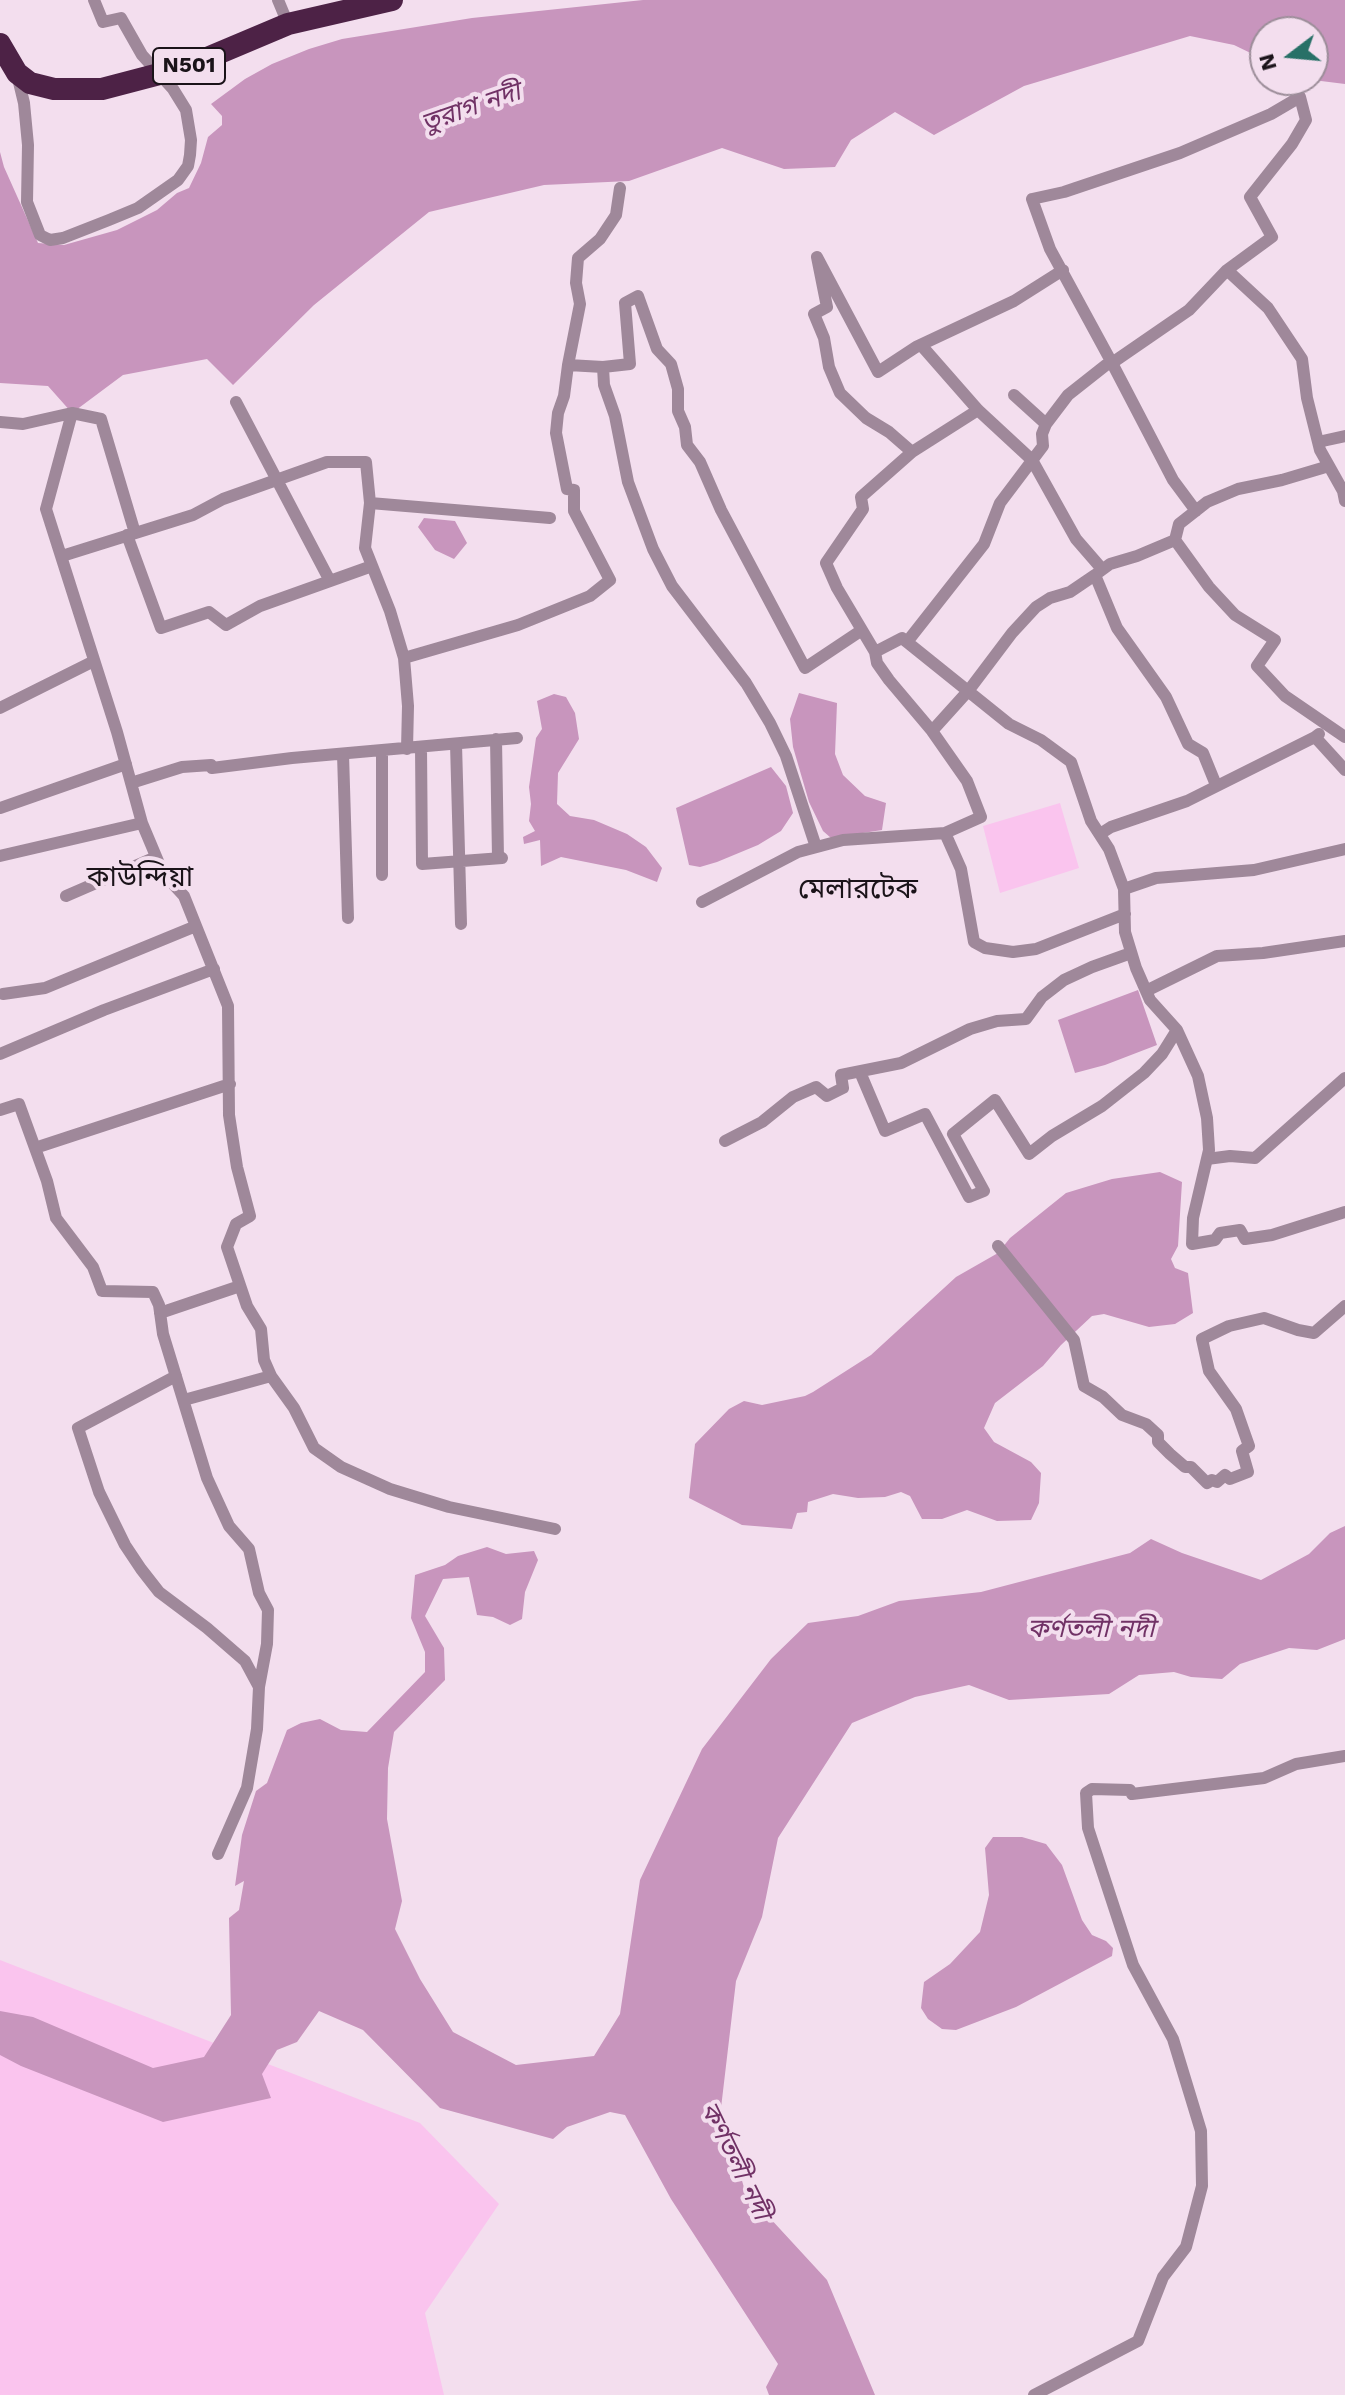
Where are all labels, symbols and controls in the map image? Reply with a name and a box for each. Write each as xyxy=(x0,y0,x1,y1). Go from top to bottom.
north arrow xyxy=(1249,16,1329,96)
road number: N501 xyxy=(153,48,225,84)
text: N xyxy=(1253,51,1282,73)
water label: তুরাগ নদী xyxy=(417,76,525,140)
district label: কাউন্দিয়া xyxy=(87,861,193,895)
district label: মেলারটেক xyxy=(798,873,918,907)
water label: কর্ণতলী নদী xyxy=(1027,1613,1155,1645)
water label: কর্ণতলী নদী xyxy=(693,2097,777,2225)

